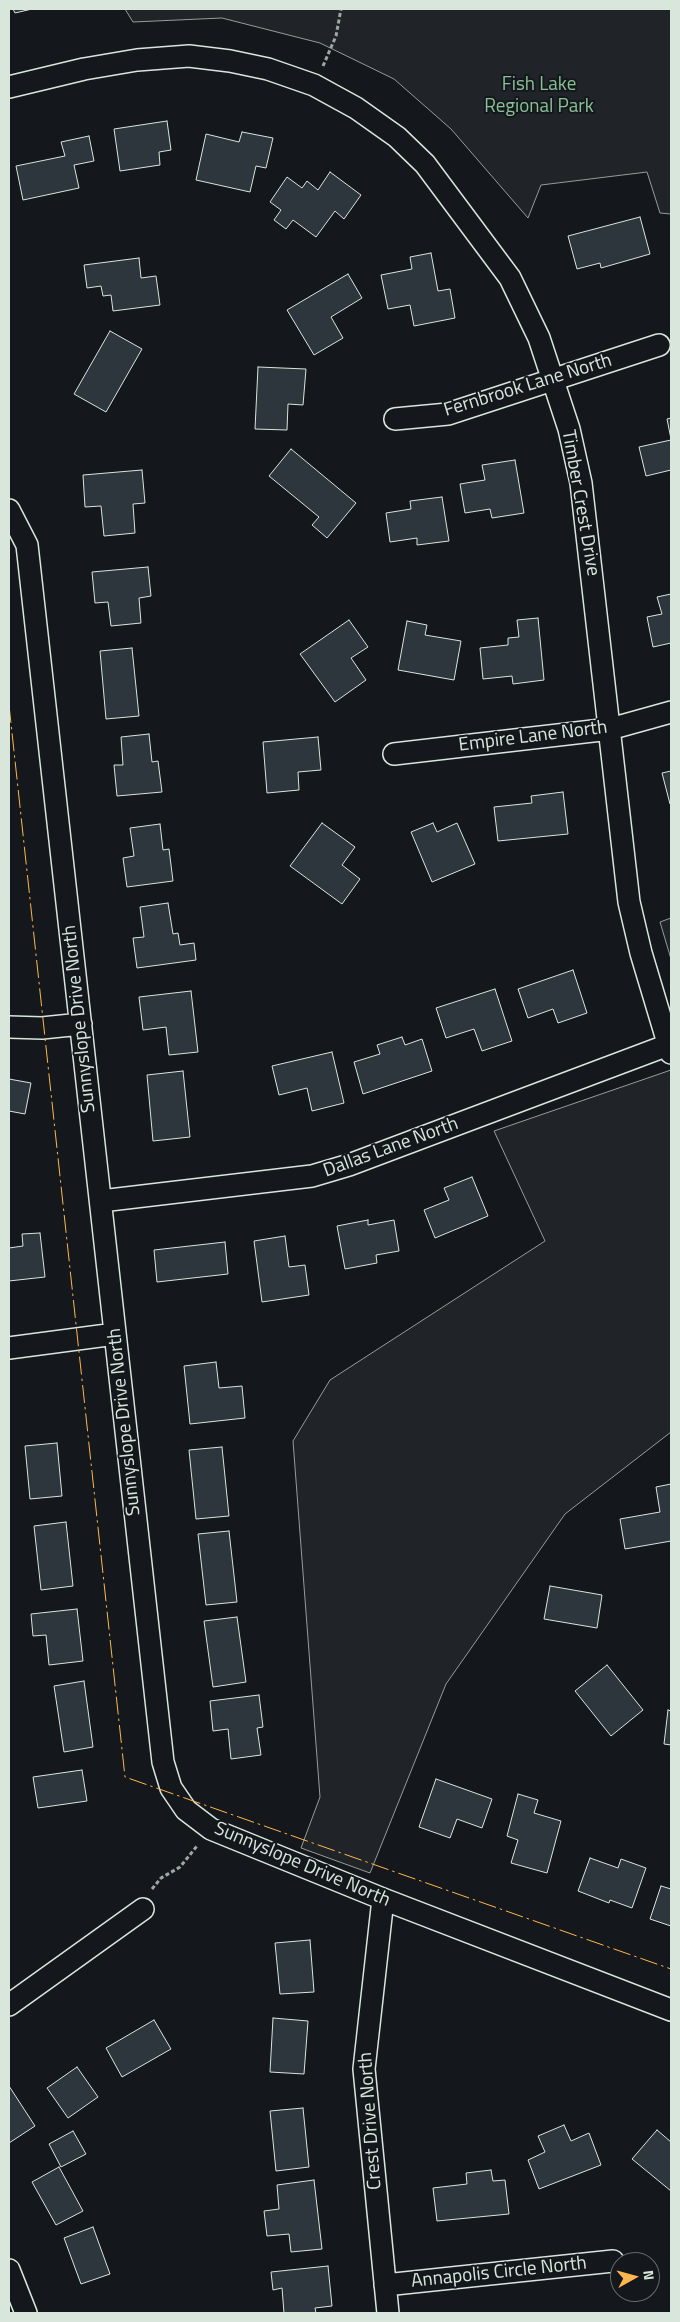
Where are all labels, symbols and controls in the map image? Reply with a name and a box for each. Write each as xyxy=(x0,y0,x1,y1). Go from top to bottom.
park label: Fish Lake Regional Park xyxy=(484,74,594,118)
street label: Fernbrook Lane North xyxy=(441,350,615,422)
street label: Timber Crest Drive xyxy=(556,428,604,578)
street label: Empire Lane North xyxy=(457,717,609,757)
street label: Sunnyslope Drive North xyxy=(59,924,101,1114)
street label: Dallas Lane North xyxy=(320,1113,462,1183)
street label: Sunnyslope Drive North xyxy=(104,1327,146,1517)
street label: Sunnyslope Drive North xyxy=(211,1818,393,1912)
street label: Crest Drive North xyxy=(355,2051,387,2191)
street label: Annapolis Circle North xyxy=(410,2252,588,2294)
north arrow xyxy=(610,2252,660,2302)
text: N xyxy=(638,2269,660,2281)

